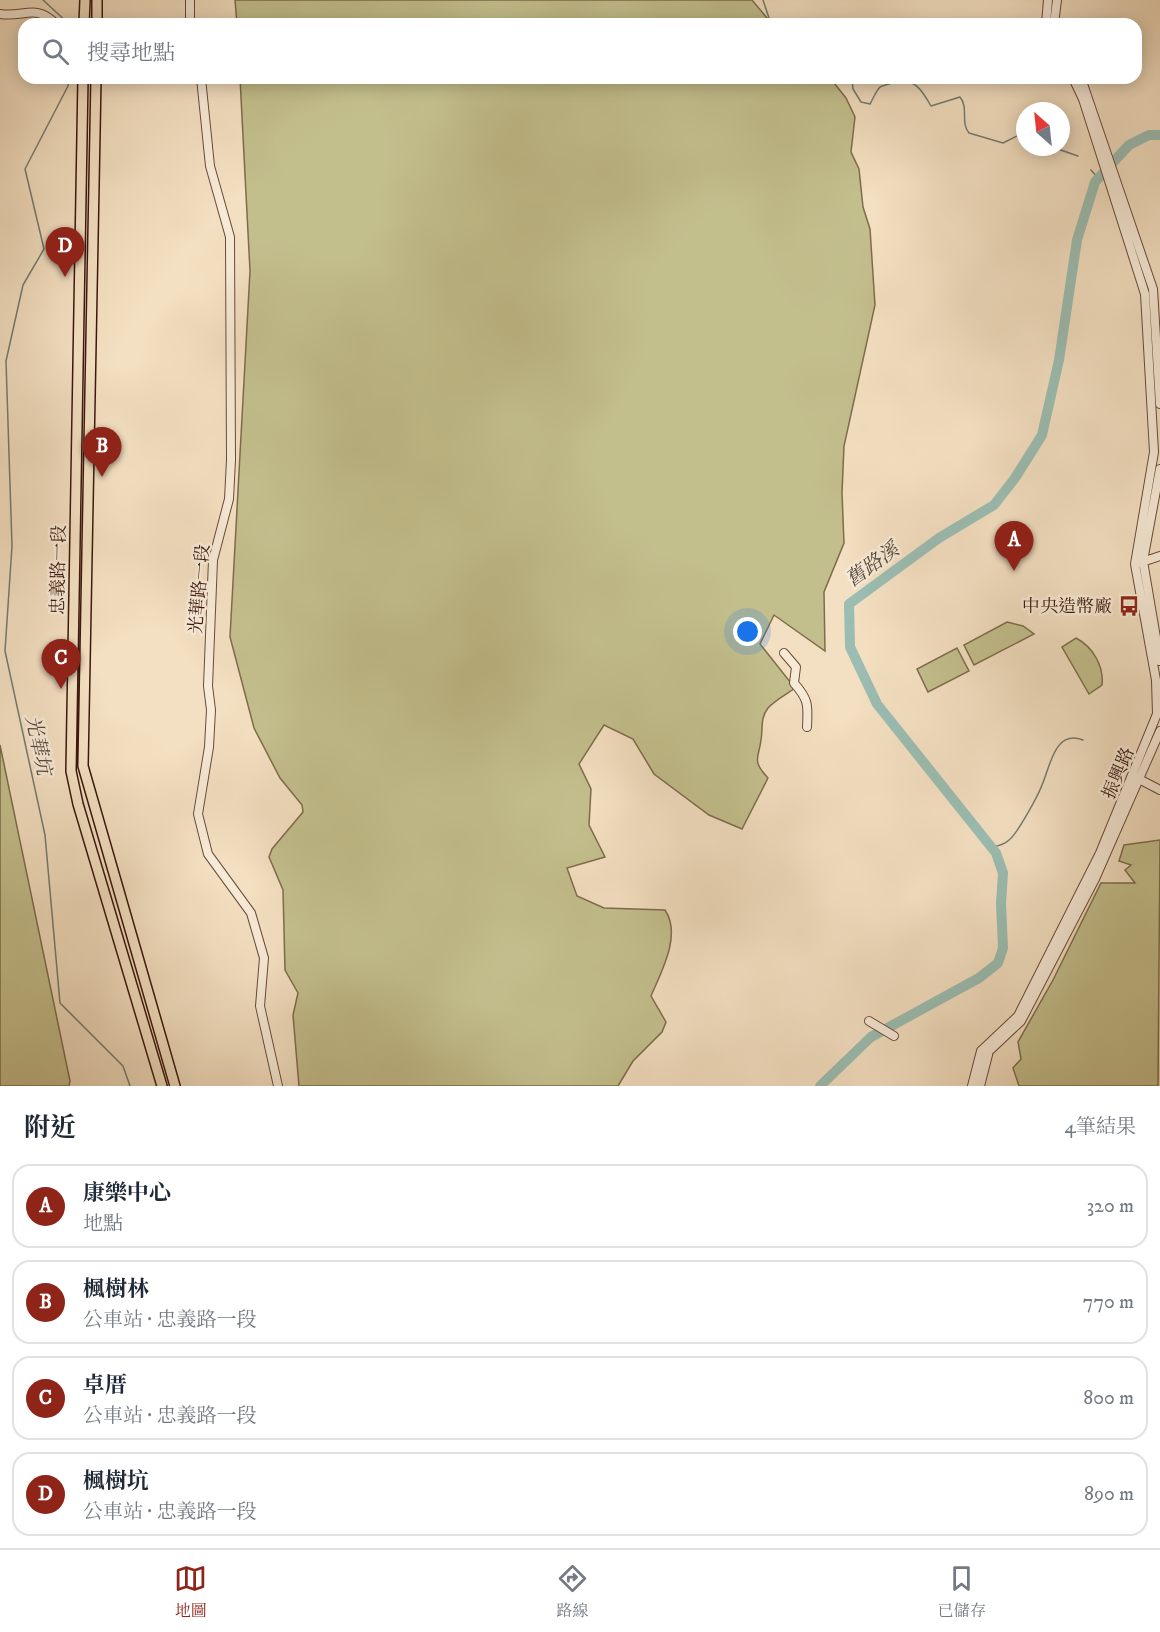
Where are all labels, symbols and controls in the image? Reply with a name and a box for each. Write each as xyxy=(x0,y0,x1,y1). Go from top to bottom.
search box xyxy=(18,18,1142,84)
icon: search xyxy=(39,35,72,68)
text: 搜尋地點 xyxy=(87,40,175,67)
north arrow xyxy=(1016,102,1070,156)
pin: D xyxy=(46,228,84,277)
pin: B xyxy=(82,428,122,477)
pin: A xyxy=(994,522,1034,571)
street label: 忠義路一段 xyxy=(47,525,71,615)
water label: 舊路溪 xyxy=(841,536,906,593)
street label: 光華路一段 xyxy=(185,543,215,635)
bus stop icon: 中央造幣廠 xyxy=(1117,594,1141,618)
place label: 中央造幣廠 xyxy=(1022,596,1112,618)
your location xyxy=(733,617,762,646)
pin: C xyxy=(42,640,80,689)
water label: 光華坑 xyxy=(19,713,57,780)
street label: 振興路 xyxy=(1098,744,1140,803)
text: 附近 xyxy=(24,1112,76,1145)
text: 4筆結果 xyxy=(1064,1115,1136,1140)
text: 康樂中心 xyxy=(83,1180,171,1207)
text: A xyxy=(39,1194,52,1219)
text: 320 m xyxy=(1087,1194,1134,1219)
text: 地點 xyxy=(83,1212,123,1237)
text: 楓樹林 xyxy=(83,1276,149,1303)
text: B xyxy=(39,1290,52,1315)
text: 770 m xyxy=(1083,1290,1134,1315)
text: 公車站 · 忠義路一段 xyxy=(83,1308,256,1333)
text: 卓厝 xyxy=(83,1372,127,1399)
text: C xyxy=(39,1386,52,1411)
text: 800 m xyxy=(1083,1386,1134,1411)
text: 公車站 · 忠義路一段 xyxy=(83,1404,256,1429)
text: 楓樹坑 xyxy=(83,1468,149,1495)
text: D xyxy=(38,1482,53,1507)
text: 890 m xyxy=(1084,1482,1134,1507)
text: 公車站 · 忠義路一段 xyxy=(83,1500,256,1525)
tab: 地圖 xyxy=(174,1562,207,1621)
tab: 路線 xyxy=(556,1562,589,1621)
tab: 已儲存 xyxy=(938,1562,986,1621)

